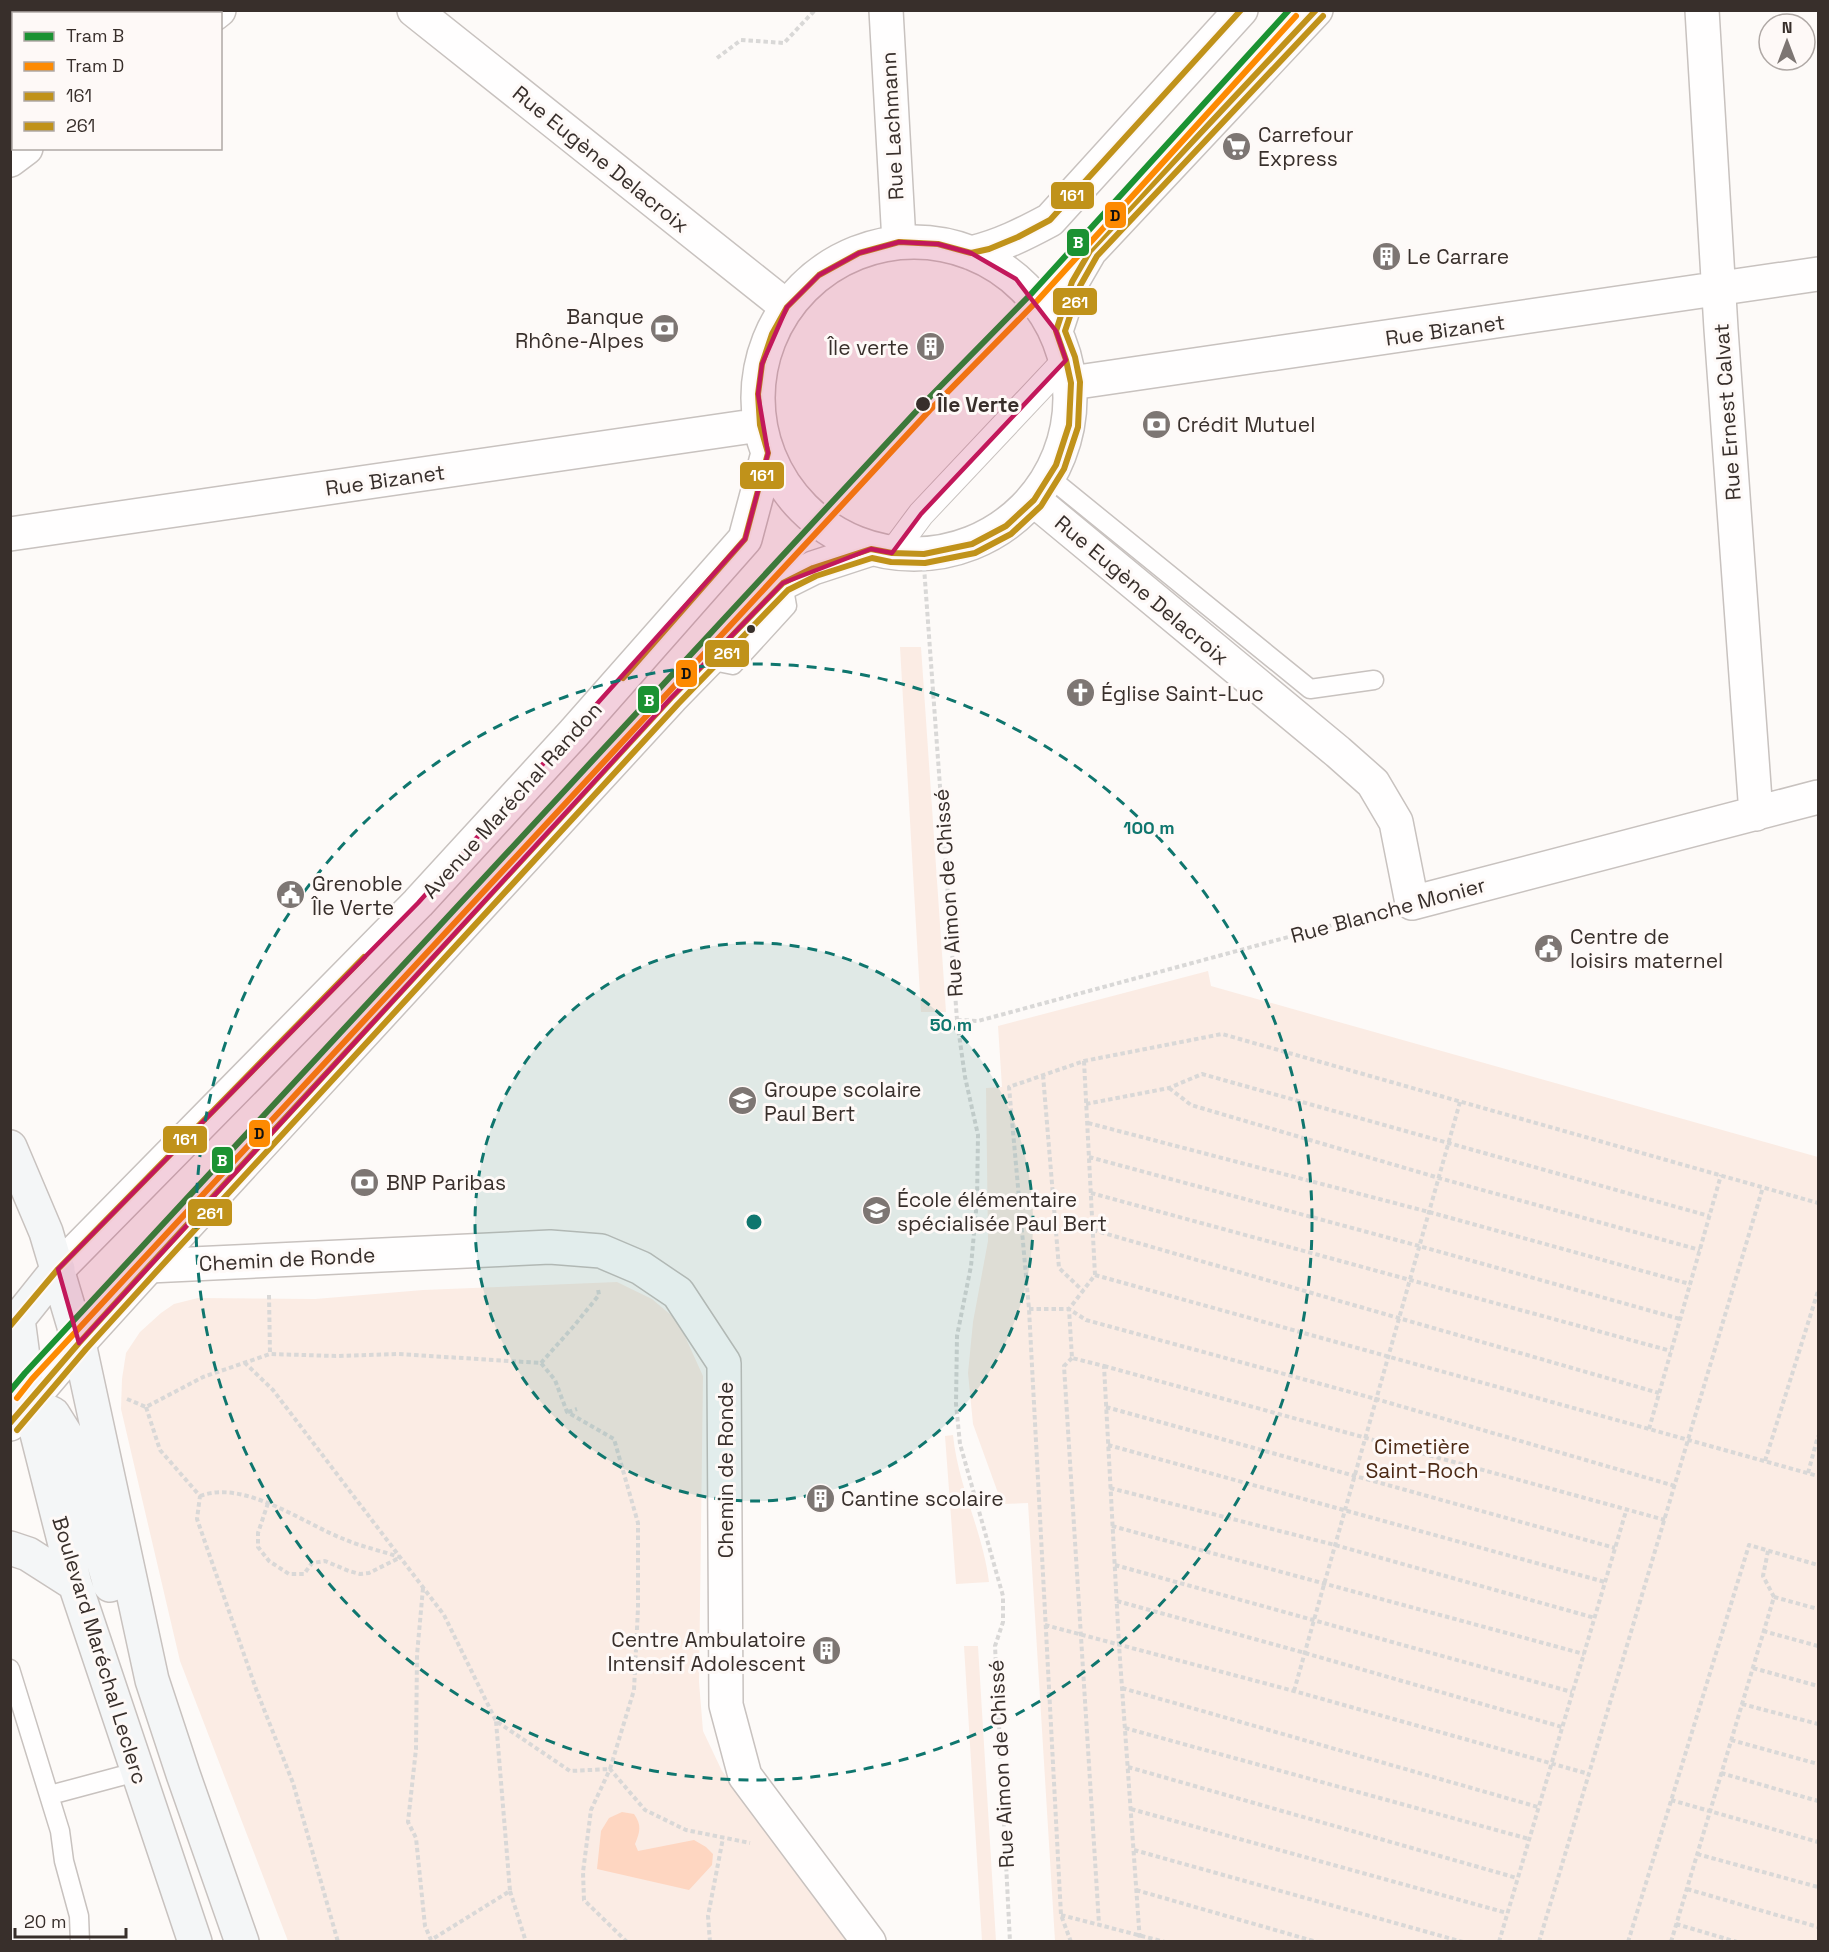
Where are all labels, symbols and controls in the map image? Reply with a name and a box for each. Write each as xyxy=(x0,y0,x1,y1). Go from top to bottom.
legend xyxy=(12,12,222,150)
north arrow xyxy=(1757,12,1817,72)
text: N xyxy=(1782,17,1792,38)
text: Tram B xyxy=(66,24,124,47)
street label: Rue Lachmann xyxy=(875,51,909,201)
text: Tram D xyxy=(66,54,124,77)
street label: Rue Eugène Delacroix xyxy=(507,80,695,238)
text: 161 xyxy=(66,84,92,107)
text: 261 xyxy=(66,114,95,137)
place label: Carrefour Express xyxy=(1258,121,1354,172)
supermarket icon: Carrefour Express xyxy=(1221,130,1253,162)
line badge: 161 xyxy=(1050,181,1095,210)
text: 161 xyxy=(1060,185,1084,206)
line badge: D xyxy=(1104,201,1127,229)
text: D xyxy=(1110,205,1120,226)
line badge: B xyxy=(1066,228,1090,257)
text: B xyxy=(1073,232,1083,253)
building icon: Le Carrare xyxy=(1370,240,1402,272)
place label: Le Carrare xyxy=(1407,243,1509,270)
line badge: 261 xyxy=(1052,287,1098,316)
text: 261 xyxy=(1062,292,1088,313)
place label: Banque Rhône-Alpes xyxy=(515,303,644,354)
street label: Rue Bizanet xyxy=(1383,308,1507,352)
bank icon: Banque Rhône-Alpes xyxy=(649,312,681,344)
street label: Rue Ernest Calvat xyxy=(1707,322,1747,502)
building icon: Île verte xyxy=(914,331,946,363)
place label: Île verte xyxy=(826,334,909,361)
place label: Île Verte xyxy=(935,391,1019,418)
marker: Île Verte xyxy=(914,395,932,413)
bank icon: Crédit Mutuel xyxy=(1140,408,1172,440)
place label: Crédit Mutuel xyxy=(1177,411,1315,438)
street label: Rue Bizanet xyxy=(323,458,447,502)
line badge: 161 xyxy=(739,461,785,490)
text: 161 xyxy=(750,465,774,486)
street label: Rue Eugène Delacroix xyxy=(1049,509,1235,671)
unlabelled marker xyxy=(745,623,757,635)
line badge: 261 xyxy=(704,639,750,668)
text: 261 xyxy=(714,643,740,664)
line badge: D xyxy=(675,659,698,688)
text: D xyxy=(681,663,691,684)
church icon: Église Saint-Luc xyxy=(1064,677,1096,709)
place label: Église Saint-Luc xyxy=(1101,680,1264,707)
line badge: B xyxy=(637,685,660,714)
text: B xyxy=(644,690,654,711)
street label: Avenue Maréchal Randon xyxy=(417,696,607,904)
street label: Rue Aimon de Chissé xyxy=(927,788,969,998)
text: 100 m xyxy=(1123,816,1175,839)
place label: Grenoble Île Verte xyxy=(310,870,403,921)
street label: Rue Blanche Monier xyxy=(1288,871,1488,949)
public building icon: Grenoble Île Verte xyxy=(275,879,307,911)
place label: Centre de loisirs maternel xyxy=(1570,923,1723,974)
public building icon: Centre de loisirs maternel xyxy=(1533,932,1565,964)
text: 50 m xyxy=(930,1013,972,1036)
place label: Groupe scolaire Paul Bert xyxy=(764,1076,922,1127)
school or university icon: Groupe scolaire Paul Bert xyxy=(727,1085,759,1117)
line badge: D xyxy=(248,1119,271,1148)
text: D xyxy=(254,1123,264,1144)
line badge: 161 xyxy=(162,1125,208,1154)
text: 161 xyxy=(173,1129,197,1150)
line badge: B xyxy=(211,1146,234,1174)
text: B xyxy=(217,1150,227,1171)
bank icon: BNP Paribas xyxy=(349,1166,381,1198)
place label: BNP Paribas xyxy=(386,1169,506,1196)
place label: École élémentaire spécialisée Paul Bert xyxy=(897,1186,1107,1237)
school or university icon: École élémentaire spécialisée Paul Bert xyxy=(860,1195,892,1227)
line badge: 261 xyxy=(187,1198,233,1227)
text: 261 xyxy=(197,1203,223,1224)
centre of rings xyxy=(744,1212,764,1232)
street label: Chemin de Ronde xyxy=(198,1241,376,1277)
street label: Chemin de Ronde xyxy=(712,1382,739,1558)
park label: Cimetière Saint-Roch xyxy=(1365,1433,1479,1484)
building icon: Cantine scolaire xyxy=(804,1482,836,1514)
place label: Cantine scolaire xyxy=(841,1485,1004,1512)
street label: Boulevard Maréchal Leclerc xyxy=(46,1513,154,1787)
place label: Centre Ambulatoire Intensif Adolescent xyxy=(607,1626,806,1677)
building icon: Centre Ambulatoire Intensif Adolescent xyxy=(811,1635,843,1667)
street label: Rue Aimon de Chissé xyxy=(982,1659,1020,1869)
scale bar xyxy=(15,1901,126,1939)
text: 20 m xyxy=(24,1910,67,1933)

